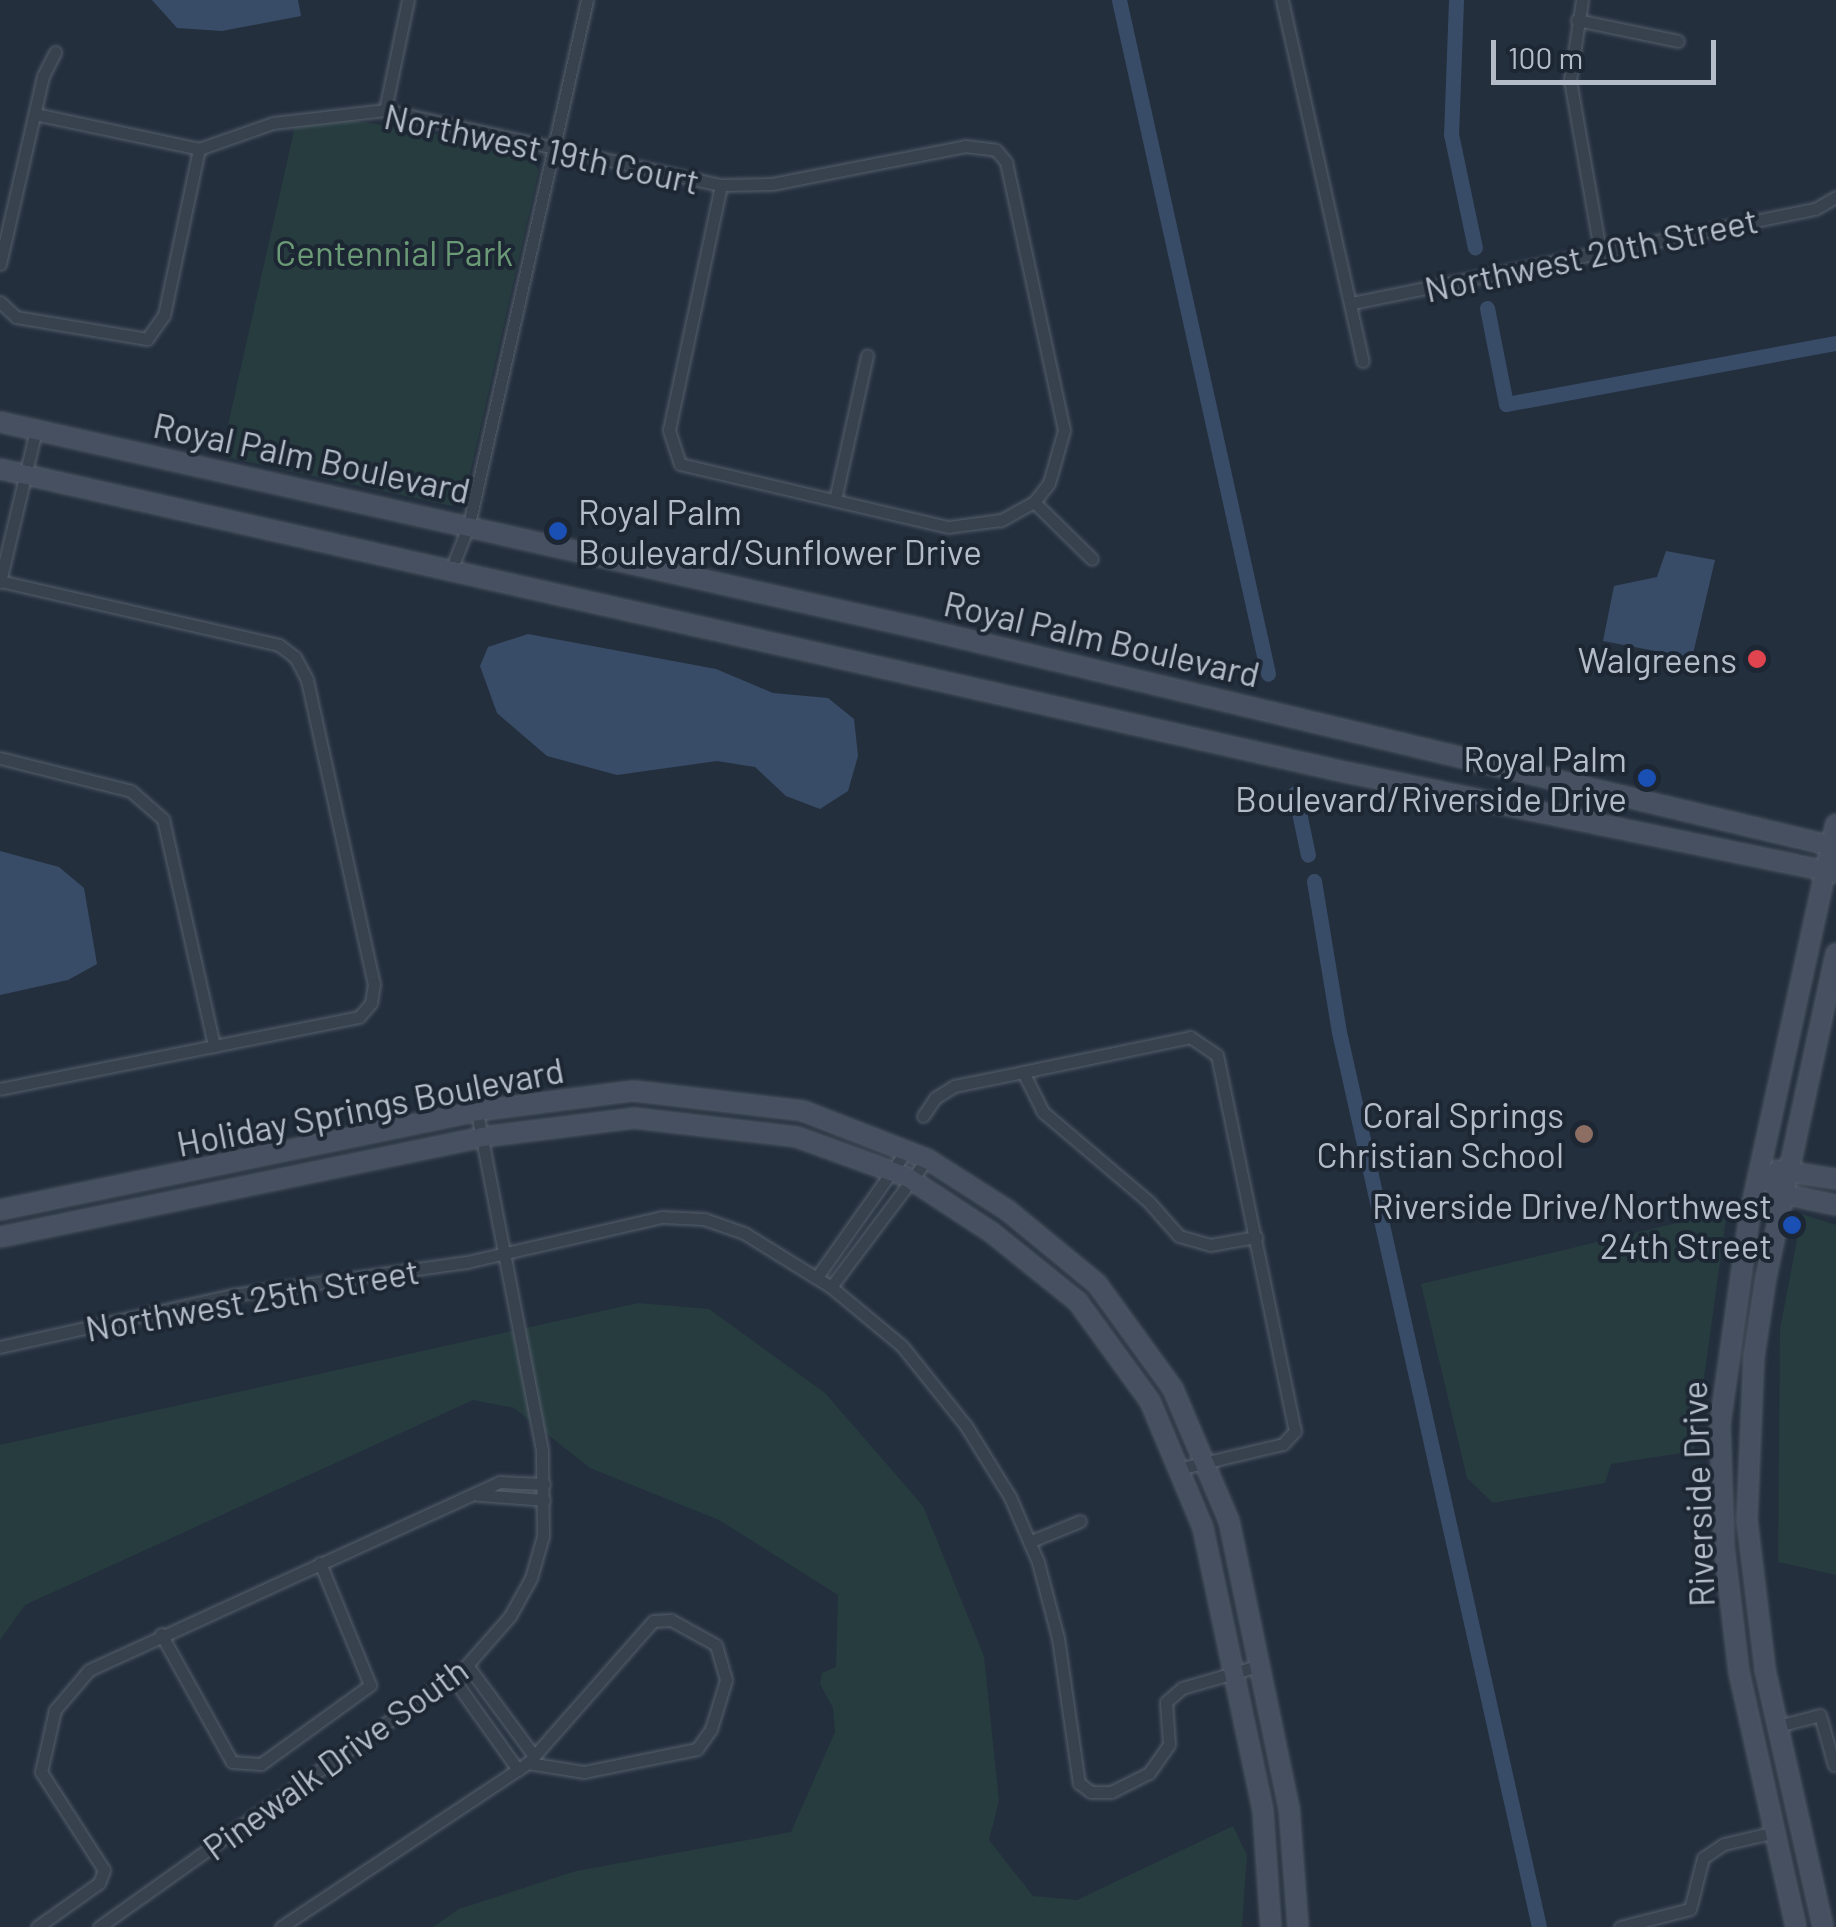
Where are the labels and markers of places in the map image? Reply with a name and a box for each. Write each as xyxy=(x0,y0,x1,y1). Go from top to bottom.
place label: Royal Palm Boulevard/Sunflower Drive xyxy=(578,490,982,572)
marker: Royal Palm Boulevard/Sunflower Drive xyxy=(547,520,569,542)
place label: Walgreens xyxy=(1578,638,1737,680)
marker: Walgreens xyxy=(1746,648,1768,670)
place label: Royal Palm Boulevard/Riverside Drive xyxy=(1235,737,1627,819)
marker: Royal Palm Boulevard/Riverside Drive xyxy=(1636,767,1658,789)
place label: Coral Springs Christian School xyxy=(1317,1093,1564,1175)
marker: Coral Springs Christian School xyxy=(1573,1123,1595,1145)
place label: Riverside Drive/Northwest 24th Street xyxy=(1372,1184,1772,1266)
marker: Riverside Drive/Northwest 24th Street xyxy=(1781,1214,1803,1236)

